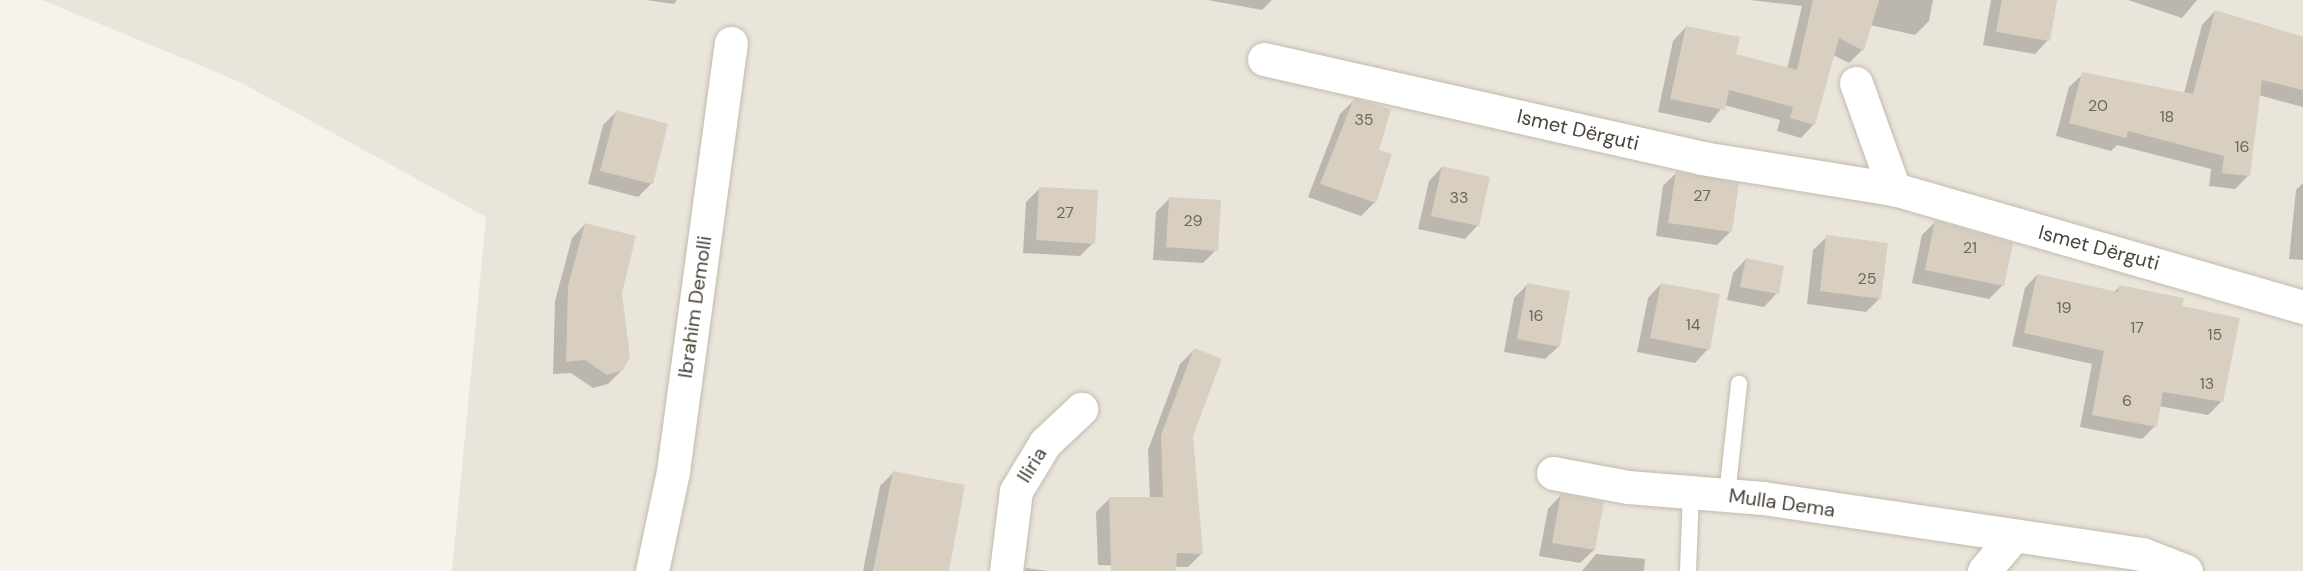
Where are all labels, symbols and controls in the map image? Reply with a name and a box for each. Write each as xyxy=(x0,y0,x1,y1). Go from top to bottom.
house number: 20 xyxy=(2088,96,2108,116)
street label: Ismet Dërguti xyxy=(1515,104,1641,156)
house number: 18 xyxy=(2160,107,2174,127)
house number: 35 xyxy=(1354,110,1374,130)
house number: 16 xyxy=(2234,137,2250,157)
house number: 27 xyxy=(1693,186,1711,206)
house number: 33 xyxy=(1450,188,1468,208)
house number: 27 xyxy=(1056,203,1074,223)
house number: 29 xyxy=(1183,211,1203,231)
street label: Ismet Dërguti xyxy=(2036,220,2162,276)
street label: Ibrahim Demolli xyxy=(673,234,717,380)
house number: 21 xyxy=(1963,238,1977,258)
house number: 25 xyxy=(1858,269,1876,289)
house number: 19 xyxy=(2056,298,2072,318)
house number: 16 xyxy=(1528,306,1544,326)
house number: 14 xyxy=(1686,315,1700,335)
house number: 17 xyxy=(2130,318,2144,338)
house number: 15 xyxy=(2208,325,2222,345)
house number: 13 xyxy=(2200,374,2214,394)
house number: 6 xyxy=(2122,391,2132,411)
street label: Iliria xyxy=(1012,443,1052,487)
street label: Mulla Dema xyxy=(1727,484,1837,522)

